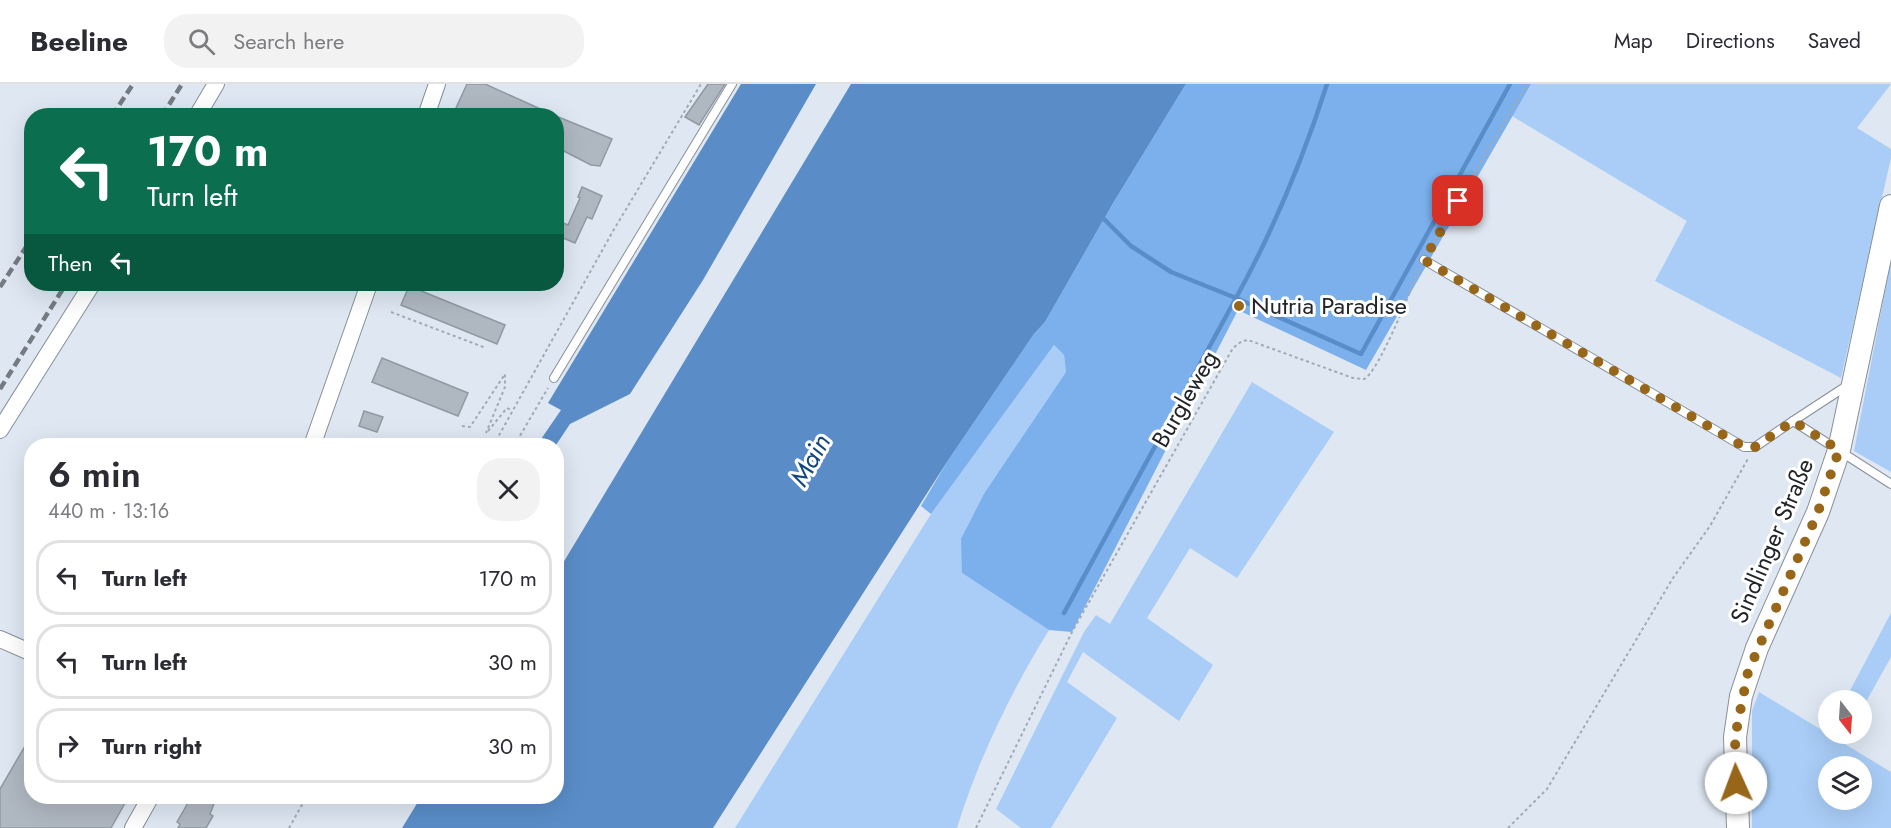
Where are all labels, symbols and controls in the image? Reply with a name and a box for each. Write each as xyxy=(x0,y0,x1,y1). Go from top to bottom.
search box xyxy=(164,14,584,68)
text: Beeline xyxy=(30,21,128,62)
icon: search xyxy=(185,25,218,58)
text: Search here xyxy=(233,25,344,57)
text: Map xyxy=(1614,26,1653,56)
text: Directions xyxy=(1686,26,1775,56)
text: Saved xyxy=(1808,26,1861,56)
text: 170 m xyxy=(147,121,269,182)
icon: left xyxy=(48,132,126,210)
pin xyxy=(1432,175,1483,226)
text: Turn left xyxy=(147,177,237,216)
icon: arrive xyxy=(1441,184,1474,217)
icon: left xyxy=(105,246,138,279)
text: Then xyxy=(48,247,93,279)
place label: Nutria Paradise xyxy=(1251,288,1407,323)
marker: Nutria Paradise xyxy=(1232,299,1246,313)
street label: Burgleweg xyxy=(1143,344,1226,454)
water label: Main xyxy=(780,427,840,493)
text: 6 min xyxy=(48,448,141,500)
street label: Sindlinger Straße xyxy=(1721,453,1822,629)
button: close xyxy=(477,458,540,521)
text: 440 m · 13:16 xyxy=(48,497,169,526)
icon: left xyxy=(51,561,84,594)
text: Turn left xyxy=(102,562,187,594)
text: 170 m xyxy=(479,562,537,594)
icon: left xyxy=(51,645,84,678)
text: Turn left xyxy=(102,646,187,678)
text: 30 m xyxy=(488,646,537,678)
north arrow xyxy=(1818,690,1872,744)
map controls xyxy=(1818,690,1872,810)
icon: right xyxy=(51,729,84,762)
text: Turn right xyxy=(102,730,202,762)
text: 30 m xyxy=(488,730,537,762)
position arrow xyxy=(1704,751,1768,815)
button: layers xyxy=(1818,756,1872,810)

